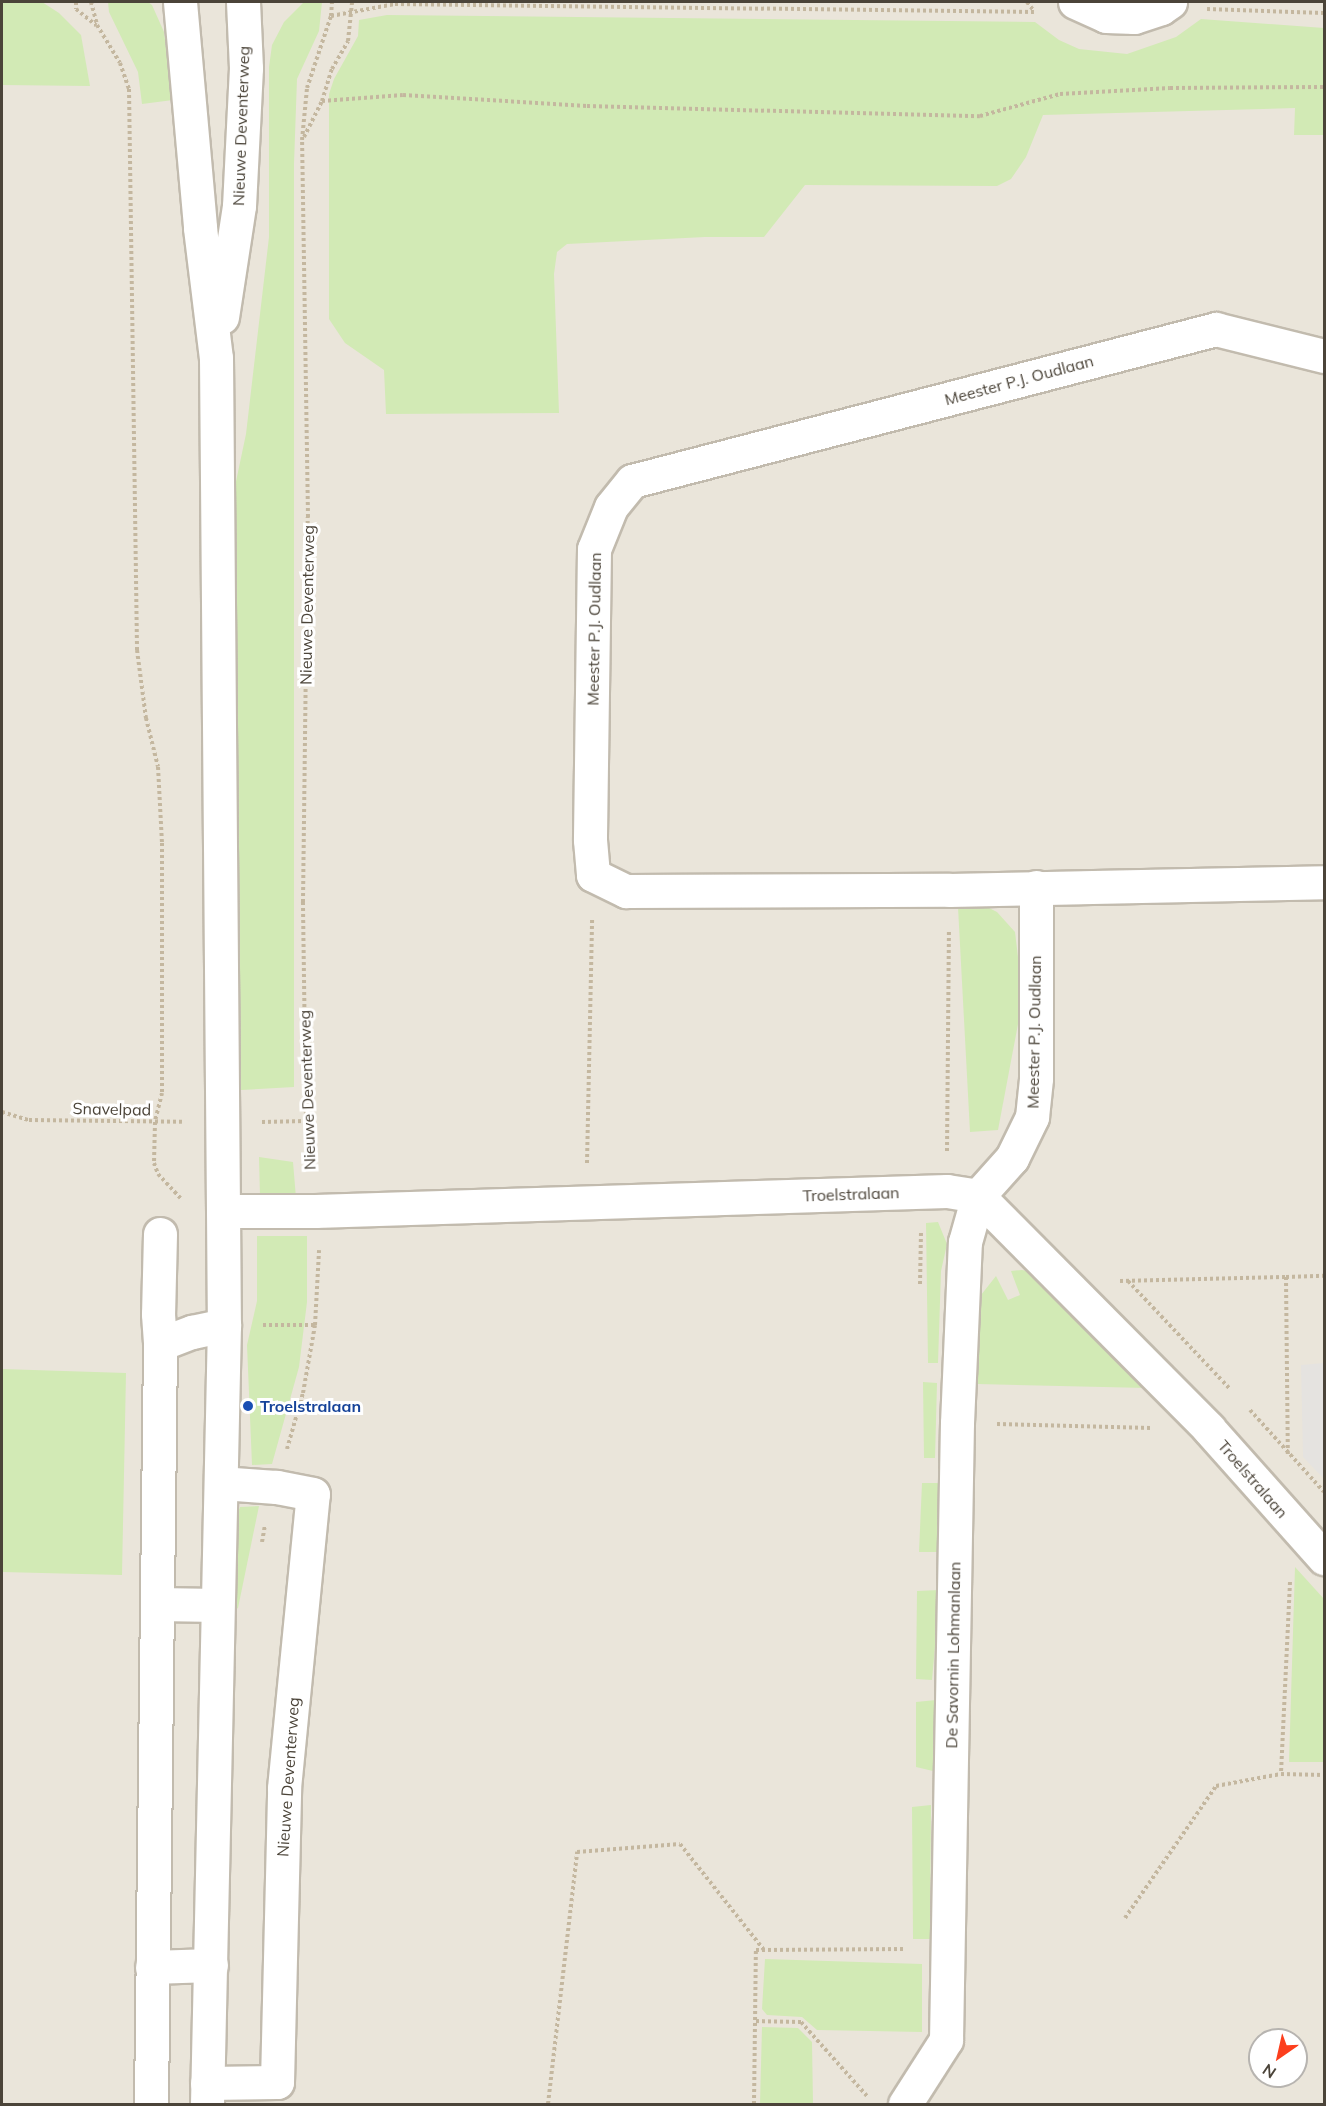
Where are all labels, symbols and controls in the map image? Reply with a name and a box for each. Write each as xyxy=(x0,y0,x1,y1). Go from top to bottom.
street label: Nieuwe Deventerweg xyxy=(229,46,253,206)
street label: Meester P.J. Oudlaan xyxy=(942,351,1096,409)
street label: Nieuwe Deventerweg xyxy=(296,525,318,685)
street label: Meester P.J. Oudlaan xyxy=(583,552,605,706)
street label: Meester P.J. Oudlaan xyxy=(1023,955,1045,1109)
street label: Nieuwe Deventerweg xyxy=(295,1010,319,1170)
street label: Snavelpad xyxy=(73,1099,151,1119)
street label: Troelstralaan xyxy=(802,1183,900,1205)
place label: Troelstralaan xyxy=(260,1396,361,1416)
marker: Troelstralaan xyxy=(241,1399,255,1413)
street label: Troelstralaan xyxy=(1214,1436,1292,1522)
street label: De Savornin Lohmanlaan xyxy=(942,1561,964,1749)
street label: Nieuwe Deventerweg xyxy=(273,1697,303,1857)
north arrow xyxy=(1248,2028,1308,2088)
text: N xyxy=(1258,2060,1280,2083)

